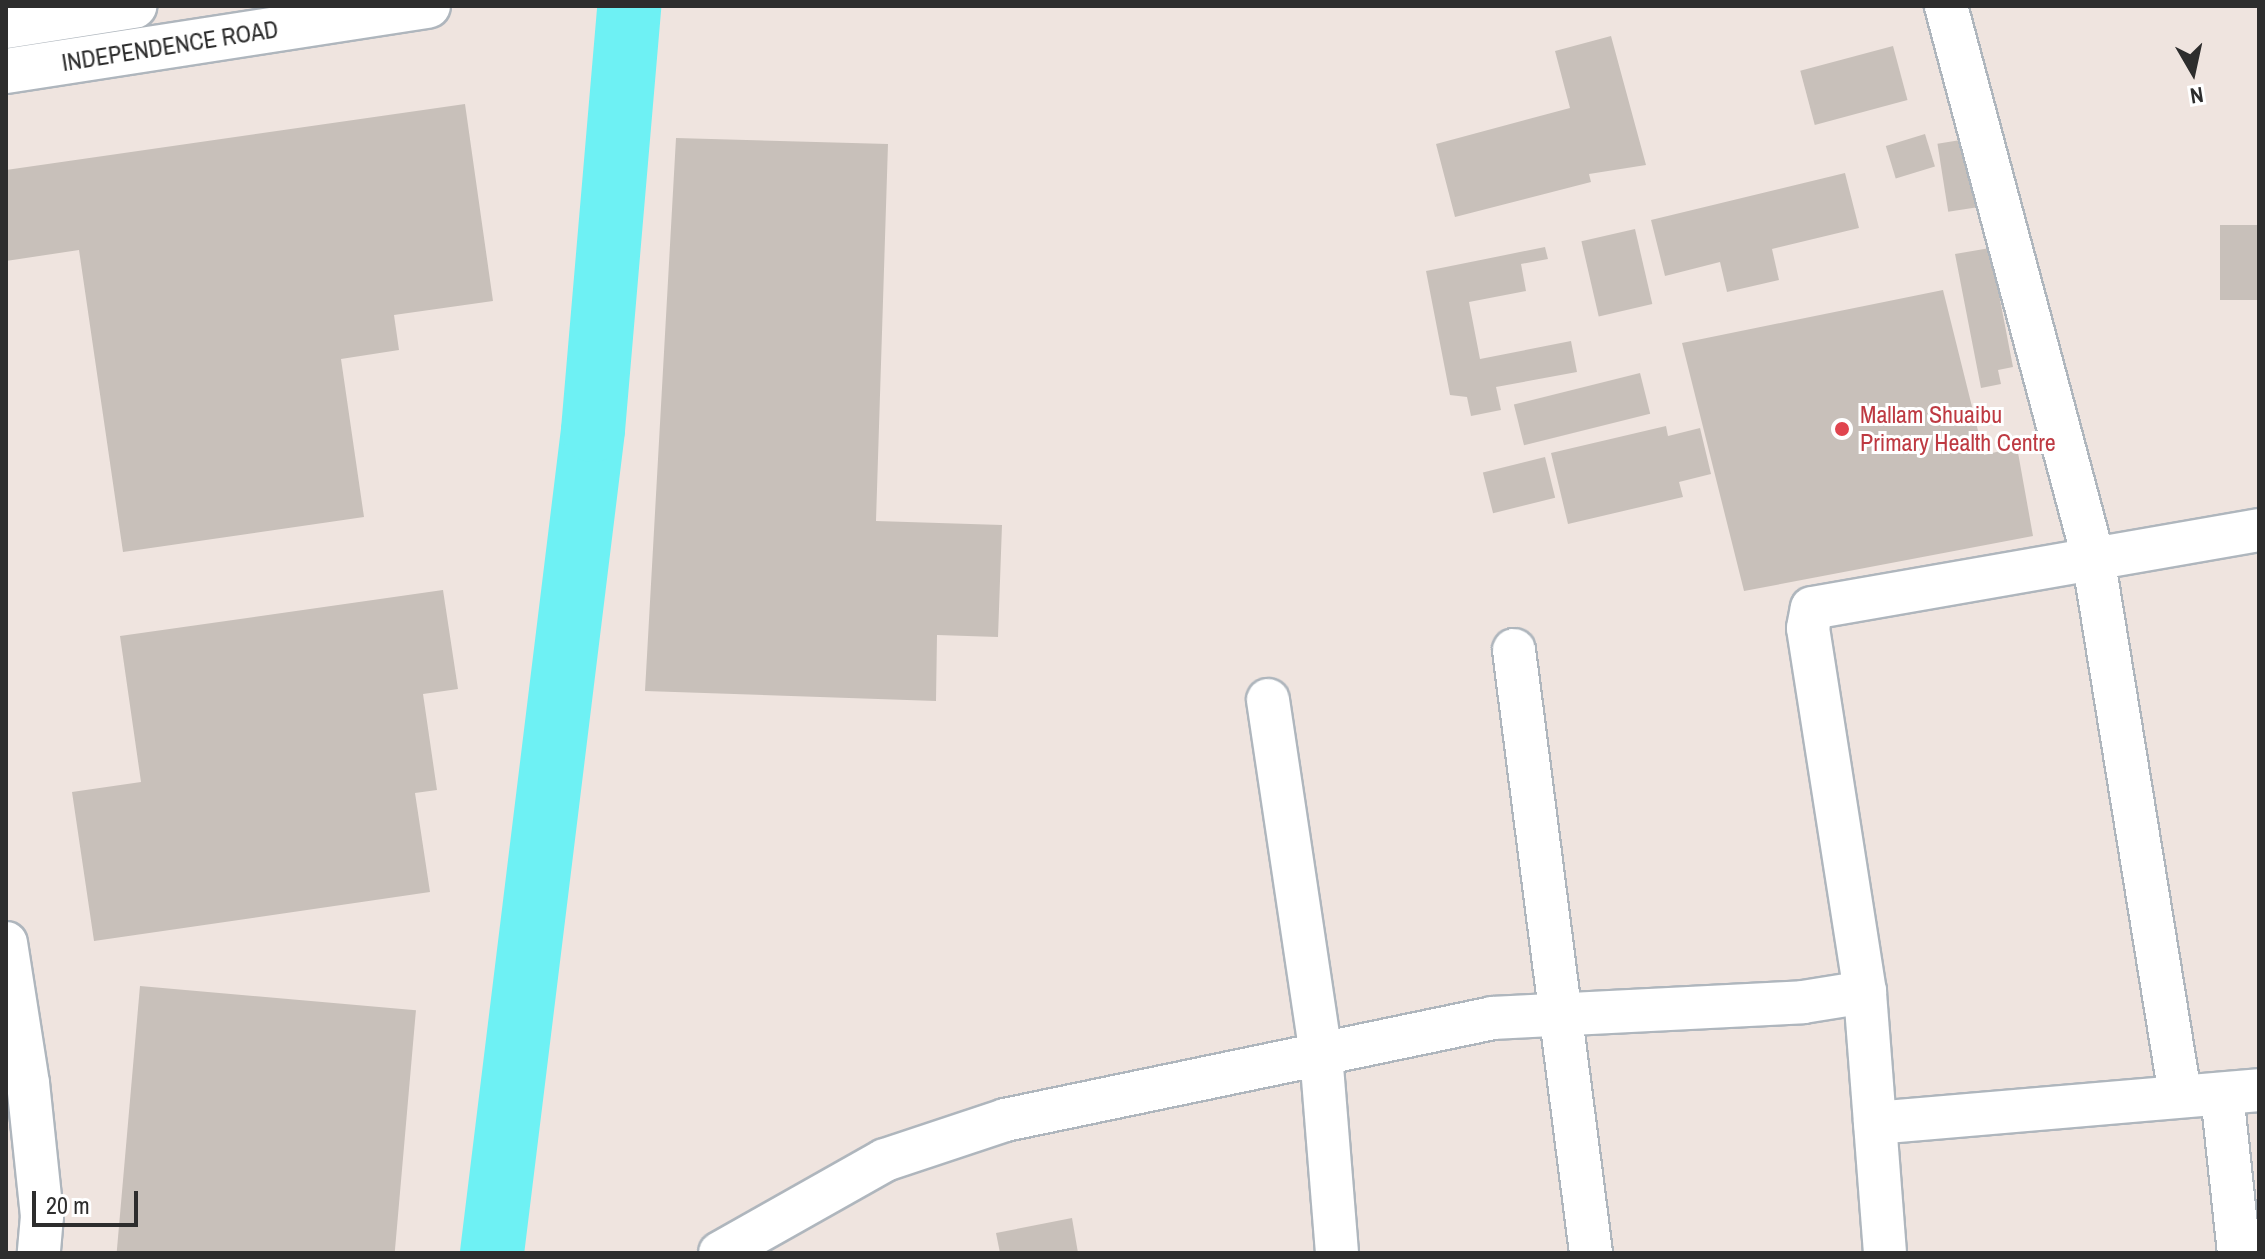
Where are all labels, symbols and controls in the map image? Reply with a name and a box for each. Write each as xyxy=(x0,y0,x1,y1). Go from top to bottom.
street label: INDEPENDENCE ROAD xyxy=(60,15,280,77)
north arrow xyxy=(2153,32,2233,112)
text: N xyxy=(2188,80,2206,112)
place label: Mallam Shuaibu Primary Health Centre xyxy=(1860,401,2056,457)
marker: Mallam Shuaibu Primary Health Centre xyxy=(1831,418,1853,440)
scale bar xyxy=(36,1175,142,1225)
text: 20 m xyxy=(46,1189,90,1221)

